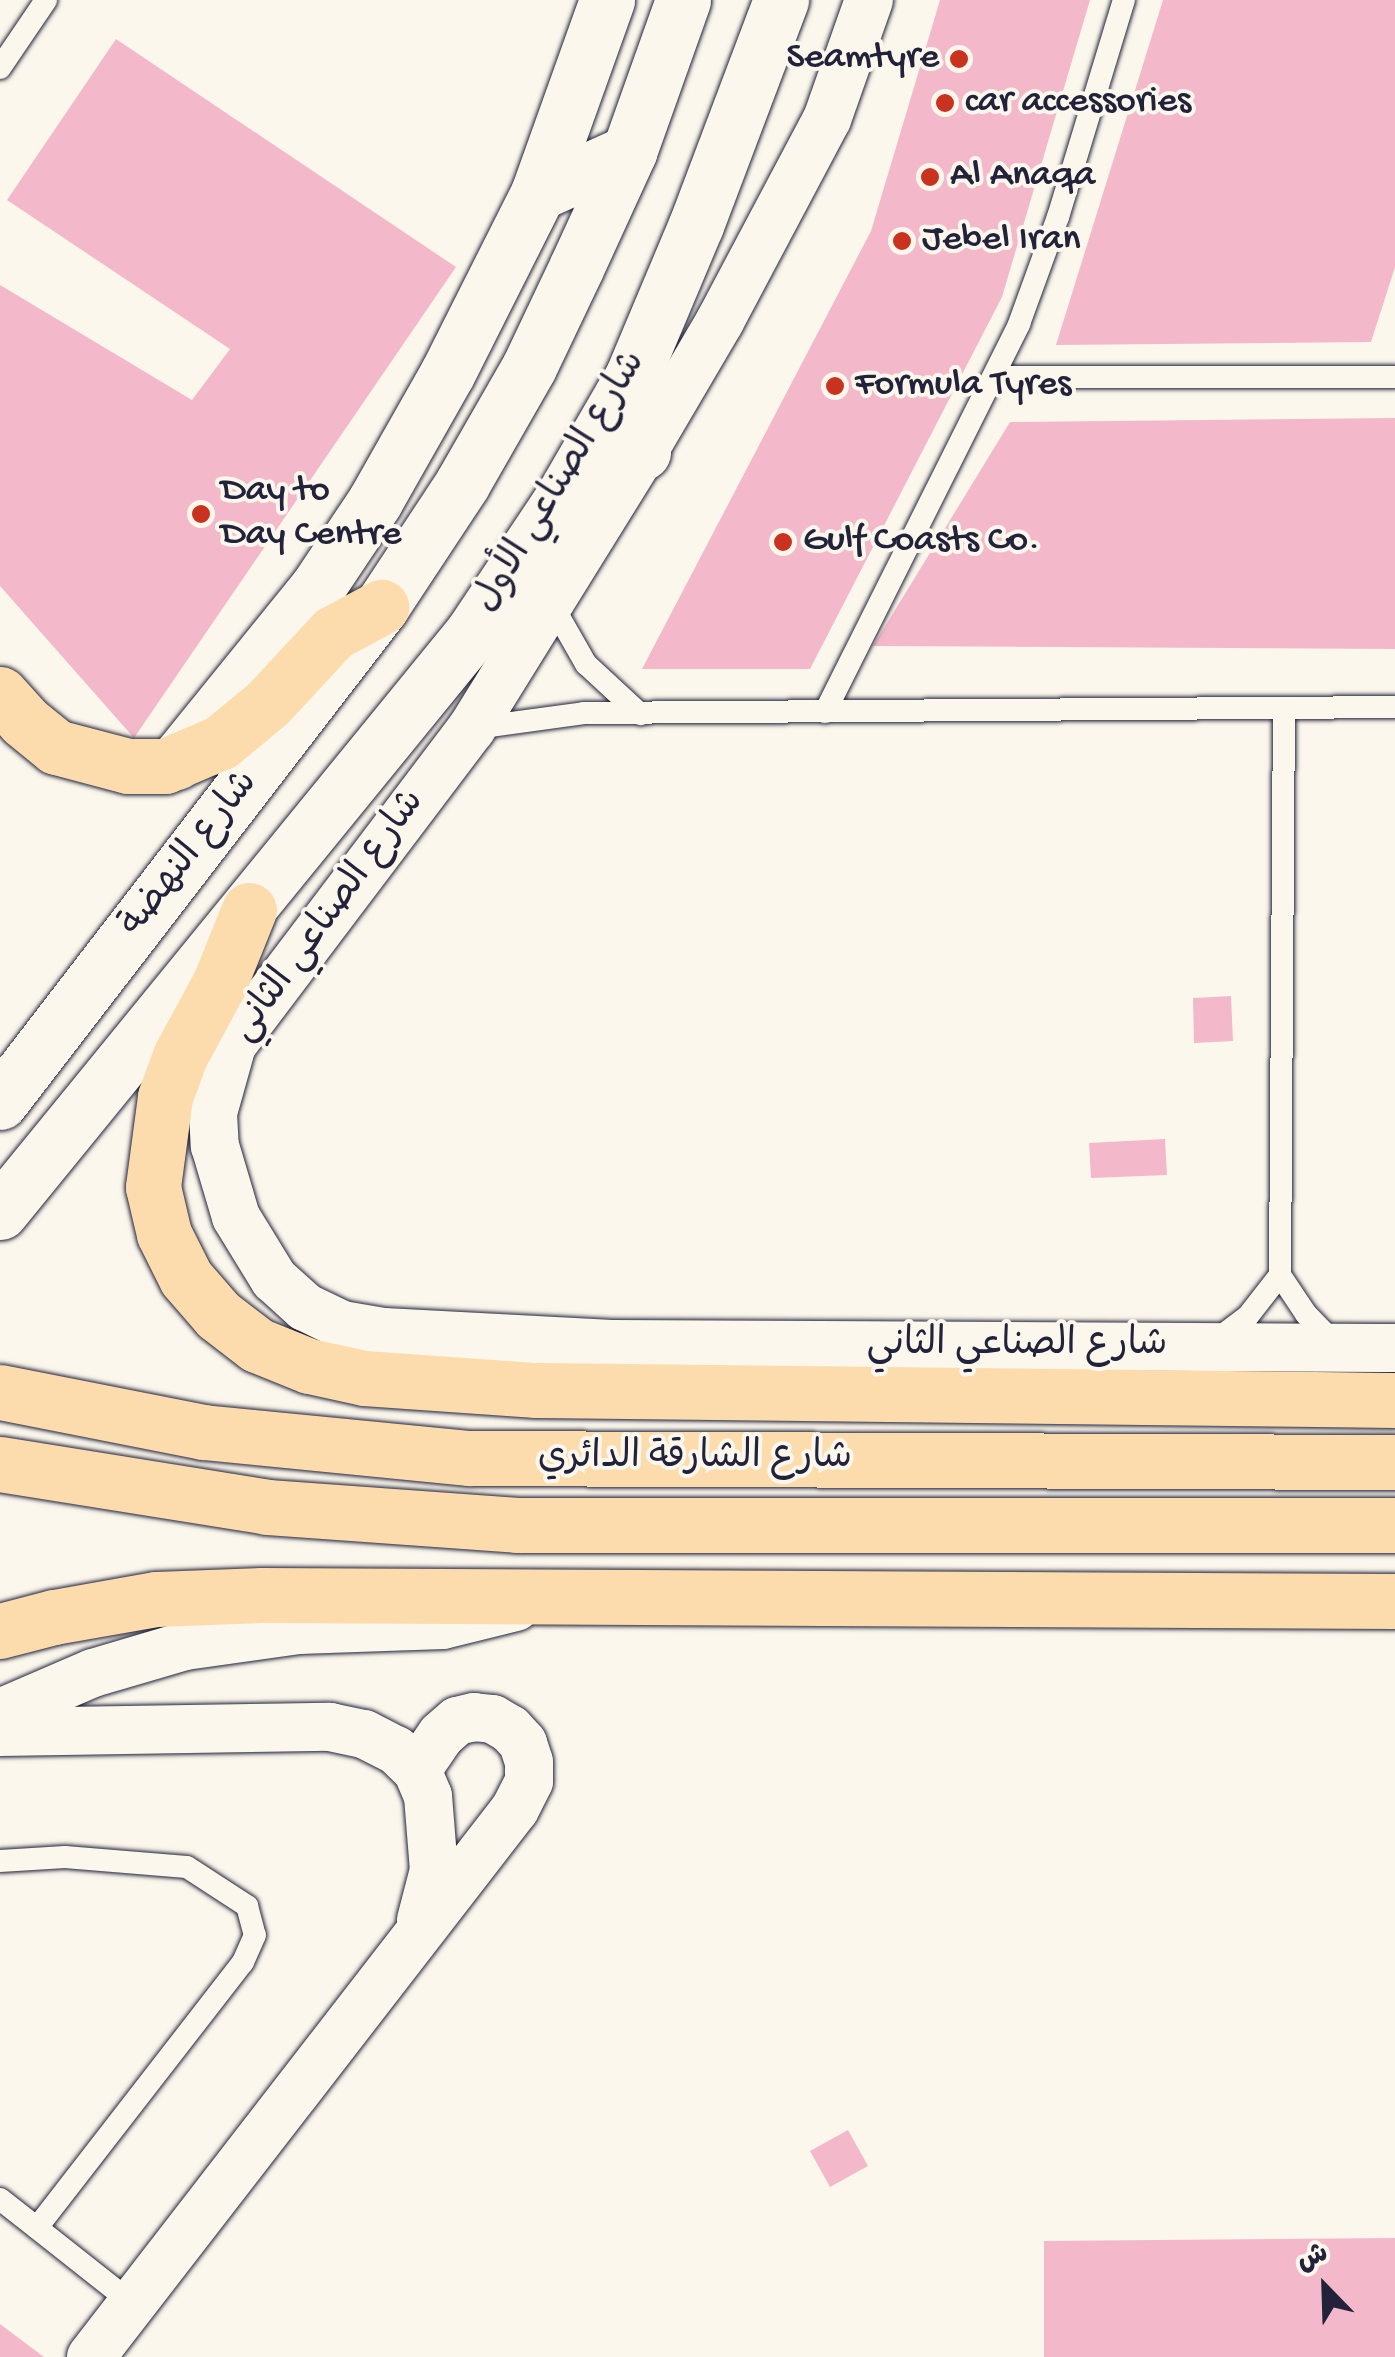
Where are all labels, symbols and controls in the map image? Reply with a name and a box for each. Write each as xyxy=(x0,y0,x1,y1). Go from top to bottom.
place label: Seamtyre xyxy=(786,36,939,82)
marker: Seamtyre xyxy=(948,48,970,70)
place label: car accessories xyxy=(965,80,1191,126)
marker: car accessories xyxy=(934,92,956,114)
place label: Al Anaqa xyxy=(950,154,1095,200)
marker: Al Anaqa xyxy=(919,166,941,188)
place label: Jebel Iran xyxy=(922,218,1081,264)
marker: Jebel Iran xyxy=(891,230,913,252)
street label: شارع الصناعي الأول xyxy=(466,344,658,622)
place label: Formula Tyres xyxy=(855,363,1071,409)
marker: Formula Tyres xyxy=(824,375,846,397)
place label: Day to Day Centre xyxy=(221,469,401,558)
marker: Day to Day Centre xyxy=(190,503,212,525)
place label: Gulf Coasts Co. xyxy=(803,519,1040,565)
marker: Gulf Coasts Co. xyxy=(772,531,794,553)
street label: شارع النهضة xyxy=(112,763,270,947)
street label: شارع الصناعي الثاني xyxy=(223,782,437,1052)
street label: شارع الصناعي الثاني xyxy=(867,1324,1167,1370)
street label: شارع الشارقة الدائري xyxy=(538,1437,852,1483)
north arrow xyxy=(1275,2237,1375,2337)
text: ش xyxy=(1292,2238,1334,2280)

